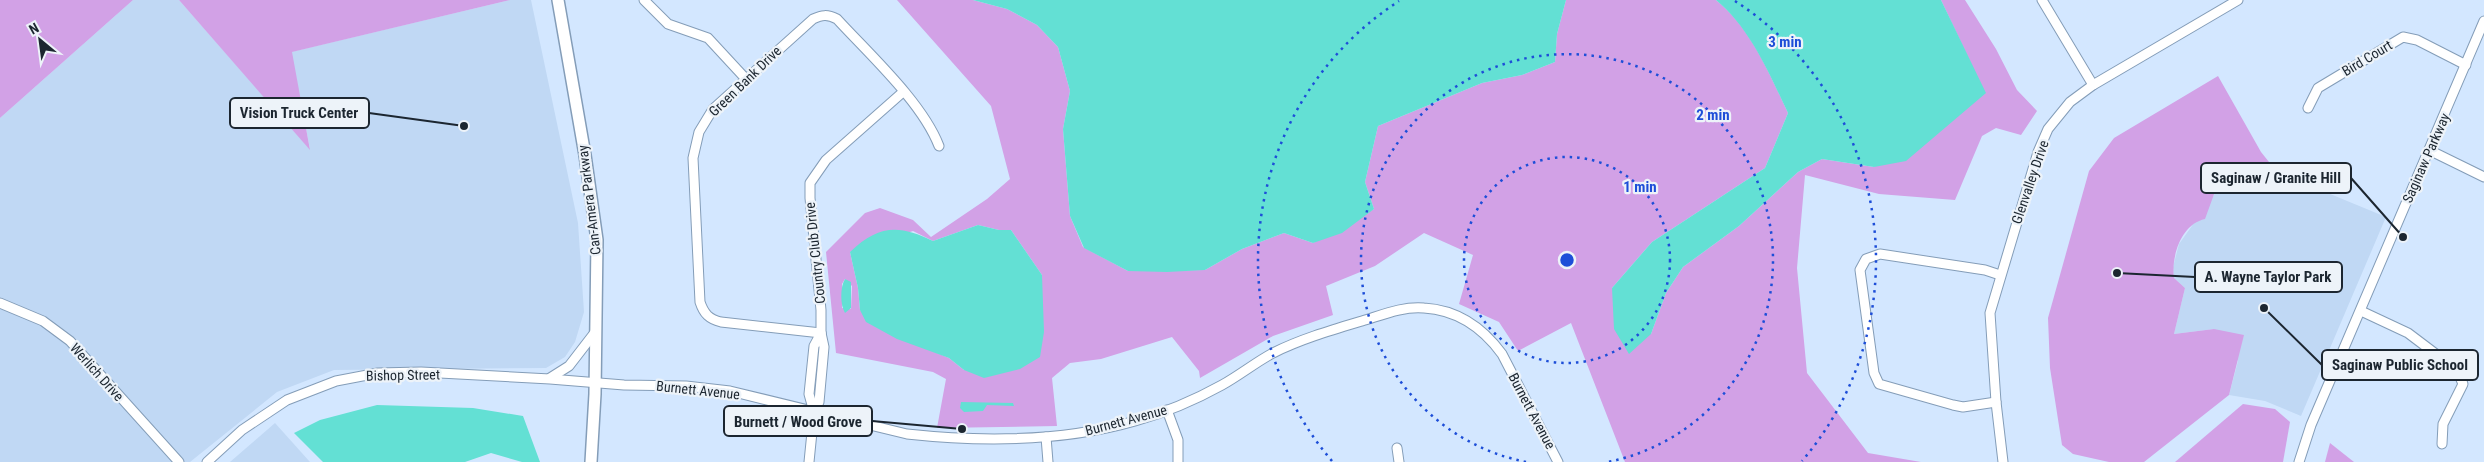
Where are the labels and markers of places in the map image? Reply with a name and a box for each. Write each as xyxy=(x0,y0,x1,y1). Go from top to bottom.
callout: Vision Truck Center xyxy=(230,98,369,128)
callout: Saginaw / Granite Hill xyxy=(2201,163,2351,193)
centre of rings xyxy=(1558,251,1576,269)
callout: A. Wayne Taylor Park xyxy=(2195,262,2342,292)
callout: Saginaw Public School xyxy=(2322,350,2478,380)
callout: Burnett / Wood Grove xyxy=(724,406,872,436)

